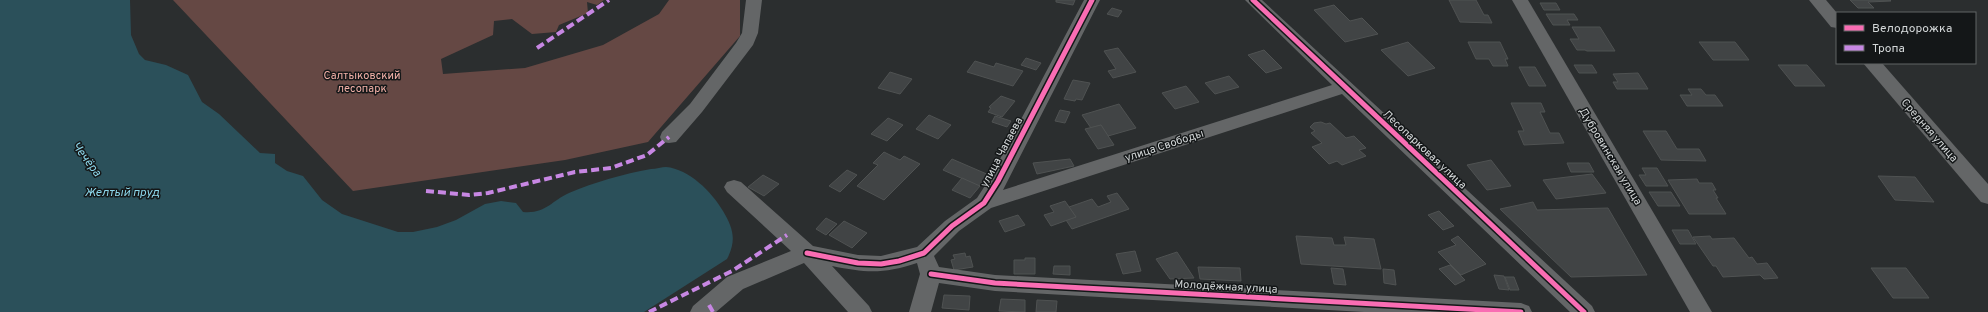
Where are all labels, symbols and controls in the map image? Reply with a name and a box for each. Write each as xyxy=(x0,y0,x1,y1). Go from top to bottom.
legend xyxy=(1836,12,1976,64)
text: Велодорожка xyxy=(1872,21,1952,37)
text: Тропа xyxy=(1872,41,1905,57)
park label: Салтыковский лесопарк xyxy=(324,69,400,96)
street label: Средняя улица xyxy=(1898,96,1961,165)
street label: Дубровинская улица xyxy=(1575,105,1645,208)
street label: Лесопарковая улица xyxy=(1379,107,1469,192)
street label: улица Чапаева xyxy=(977,115,1026,190)
street label: улица Свободы xyxy=(1123,127,1205,165)
water label: Чечёра xyxy=(68,139,105,181)
water label: Желтый пруд xyxy=(84,185,160,201)
street label: Молодёжная улица xyxy=(1174,277,1278,297)

